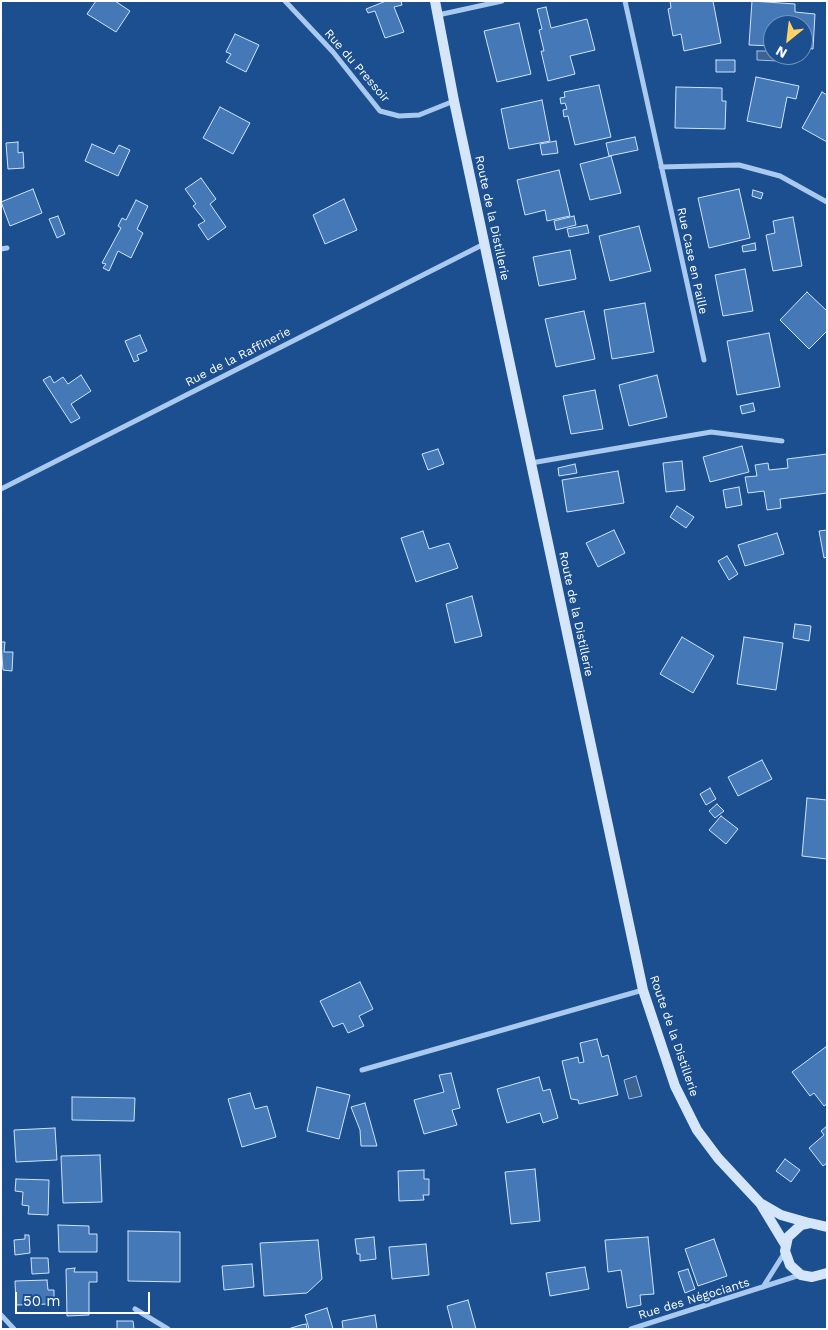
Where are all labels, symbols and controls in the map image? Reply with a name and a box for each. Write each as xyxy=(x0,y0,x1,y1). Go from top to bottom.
north arrow xyxy=(763,15,813,65)
street label: Rue du Pressoir xyxy=(321,26,393,106)
text: N xyxy=(773,43,790,62)
street label: Route de la Distillerie xyxy=(472,154,512,282)
street label: Rue Case en Paille xyxy=(674,206,710,316)
street label: Rue de la Raffinerie xyxy=(183,324,293,390)
street label: Route de la Distillerie xyxy=(556,550,596,678)
street label: Route de la Distillerie xyxy=(646,974,702,1098)
street label: Rue des Négociants xyxy=(637,1275,751,1323)
scale bar xyxy=(18,1282,152,1314)
text: 50 m xyxy=(23,1292,60,1310)

